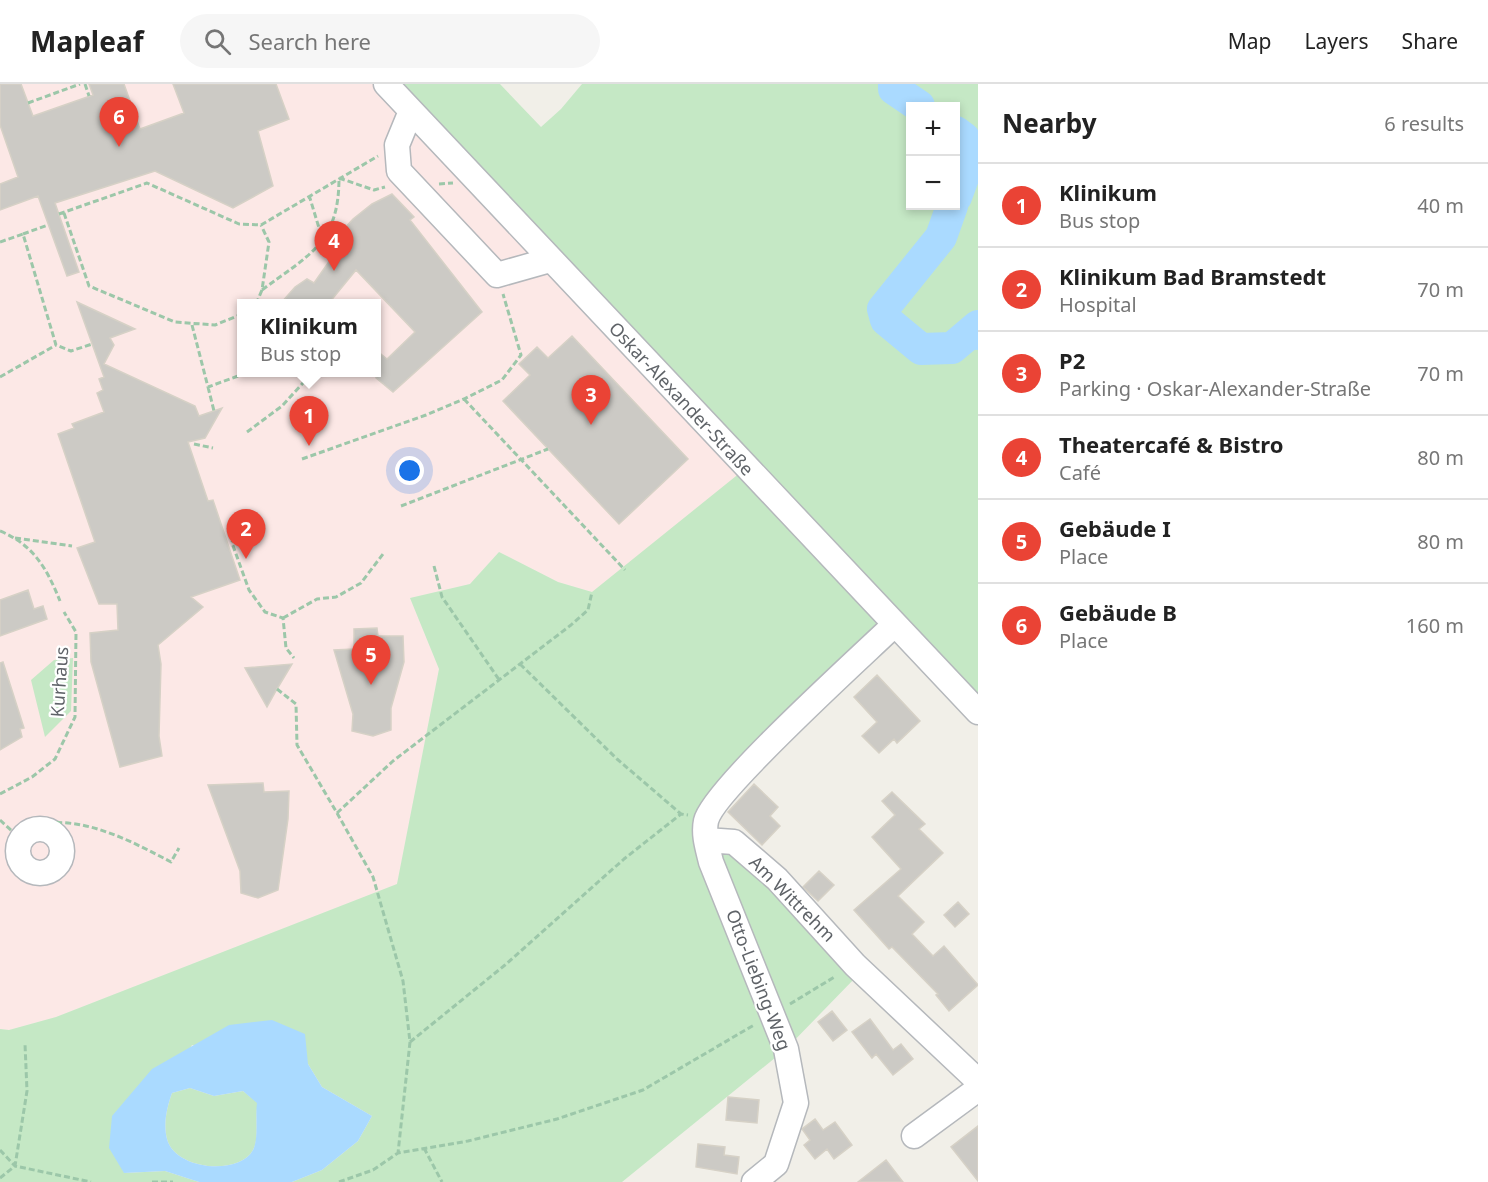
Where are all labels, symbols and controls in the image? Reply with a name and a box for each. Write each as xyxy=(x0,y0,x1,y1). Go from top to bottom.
search box xyxy=(180,14,600,68)
text: Mapleaf xyxy=(30,22,144,60)
icon: search xyxy=(201,25,234,58)
text: Search here xyxy=(249,26,371,56)
text: Map xyxy=(1228,27,1272,55)
text: Layers xyxy=(1305,27,1369,55)
text: Share xyxy=(1402,27,1458,55)
pin: 6 xyxy=(100,98,138,147)
map controls xyxy=(906,102,960,210)
button: + xyxy=(906,102,960,156)
text: Nearby xyxy=(1002,105,1097,141)
text: 6 results xyxy=(1384,110,1464,137)
button: − xyxy=(906,156,960,210)
text: Klinikum xyxy=(1059,177,1157,207)
text: 1 xyxy=(1016,192,1027,219)
text: 40 m xyxy=(1417,192,1464,219)
text: Bus stop xyxy=(1059,207,1140,234)
pin: 4 xyxy=(314,222,354,271)
text: Klinikum Bad Bramstedt xyxy=(1059,261,1326,291)
text: 2 xyxy=(1016,276,1027,303)
text: 70 m xyxy=(1417,276,1464,303)
text: Hospital xyxy=(1059,291,1137,318)
popup xyxy=(237,299,381,377)
text: Klinikum xyxy=(260,310,358,340)
street label: Oskar-Alexander-Straße xyxy=(604,316,759,480)
text: Bus stop xyxy=(260,340,341,367)
text: P2 xyxy=(1059,345,1085,375)
text: 3 xyxy=(1016,360,1027,387)
text: 70 m xyxy=(1417,360,1464,387)
text: Parking · Oskar-Alexander-Straße xyxy=(1059,375,1371,402)
pin: 3 xyxy=(572,376,610,425)
pin: 1 xyxy=(290,396,328,446)
text: Theatercafé & Bistro xyxy=(1059,429,1283,459)
text: 4 xyxy=(1016,444,1027,471)
text: 80 m xyxy=(1417,444,1464,471)
your location xyxy=(395,456,424,485)
text: Café xyxy=(1059,459,1101,486)
pin: 2 xyxy=(226,510,266,559)
text: Gebäude I xyxy=(1059,513,1171,543)
text: 5 xyxy=(1016,528,1027,555)
text: 80 m xyxy=(1417,528,1464,555)
text: Place xyxy=(1059,543,1108,570)
text: Gebäude B xyxy=(1059,597,1177,627)
text: 6 xyxy=(1016,612,1027,639)
text: 160 m xyxy=(1406,612,1464,639)
text: Place xyxy=(1059,627,1108,654)
pin: 5 xyxy=(352,636,391,685)
street label: Kurhaus xyxy=(45,646,73,718)
street label: Am Wittrehm xyxy=(744,850,841,947)
street label: Otto-Liebing-Weg xyxy=(721,906,797,1054)

